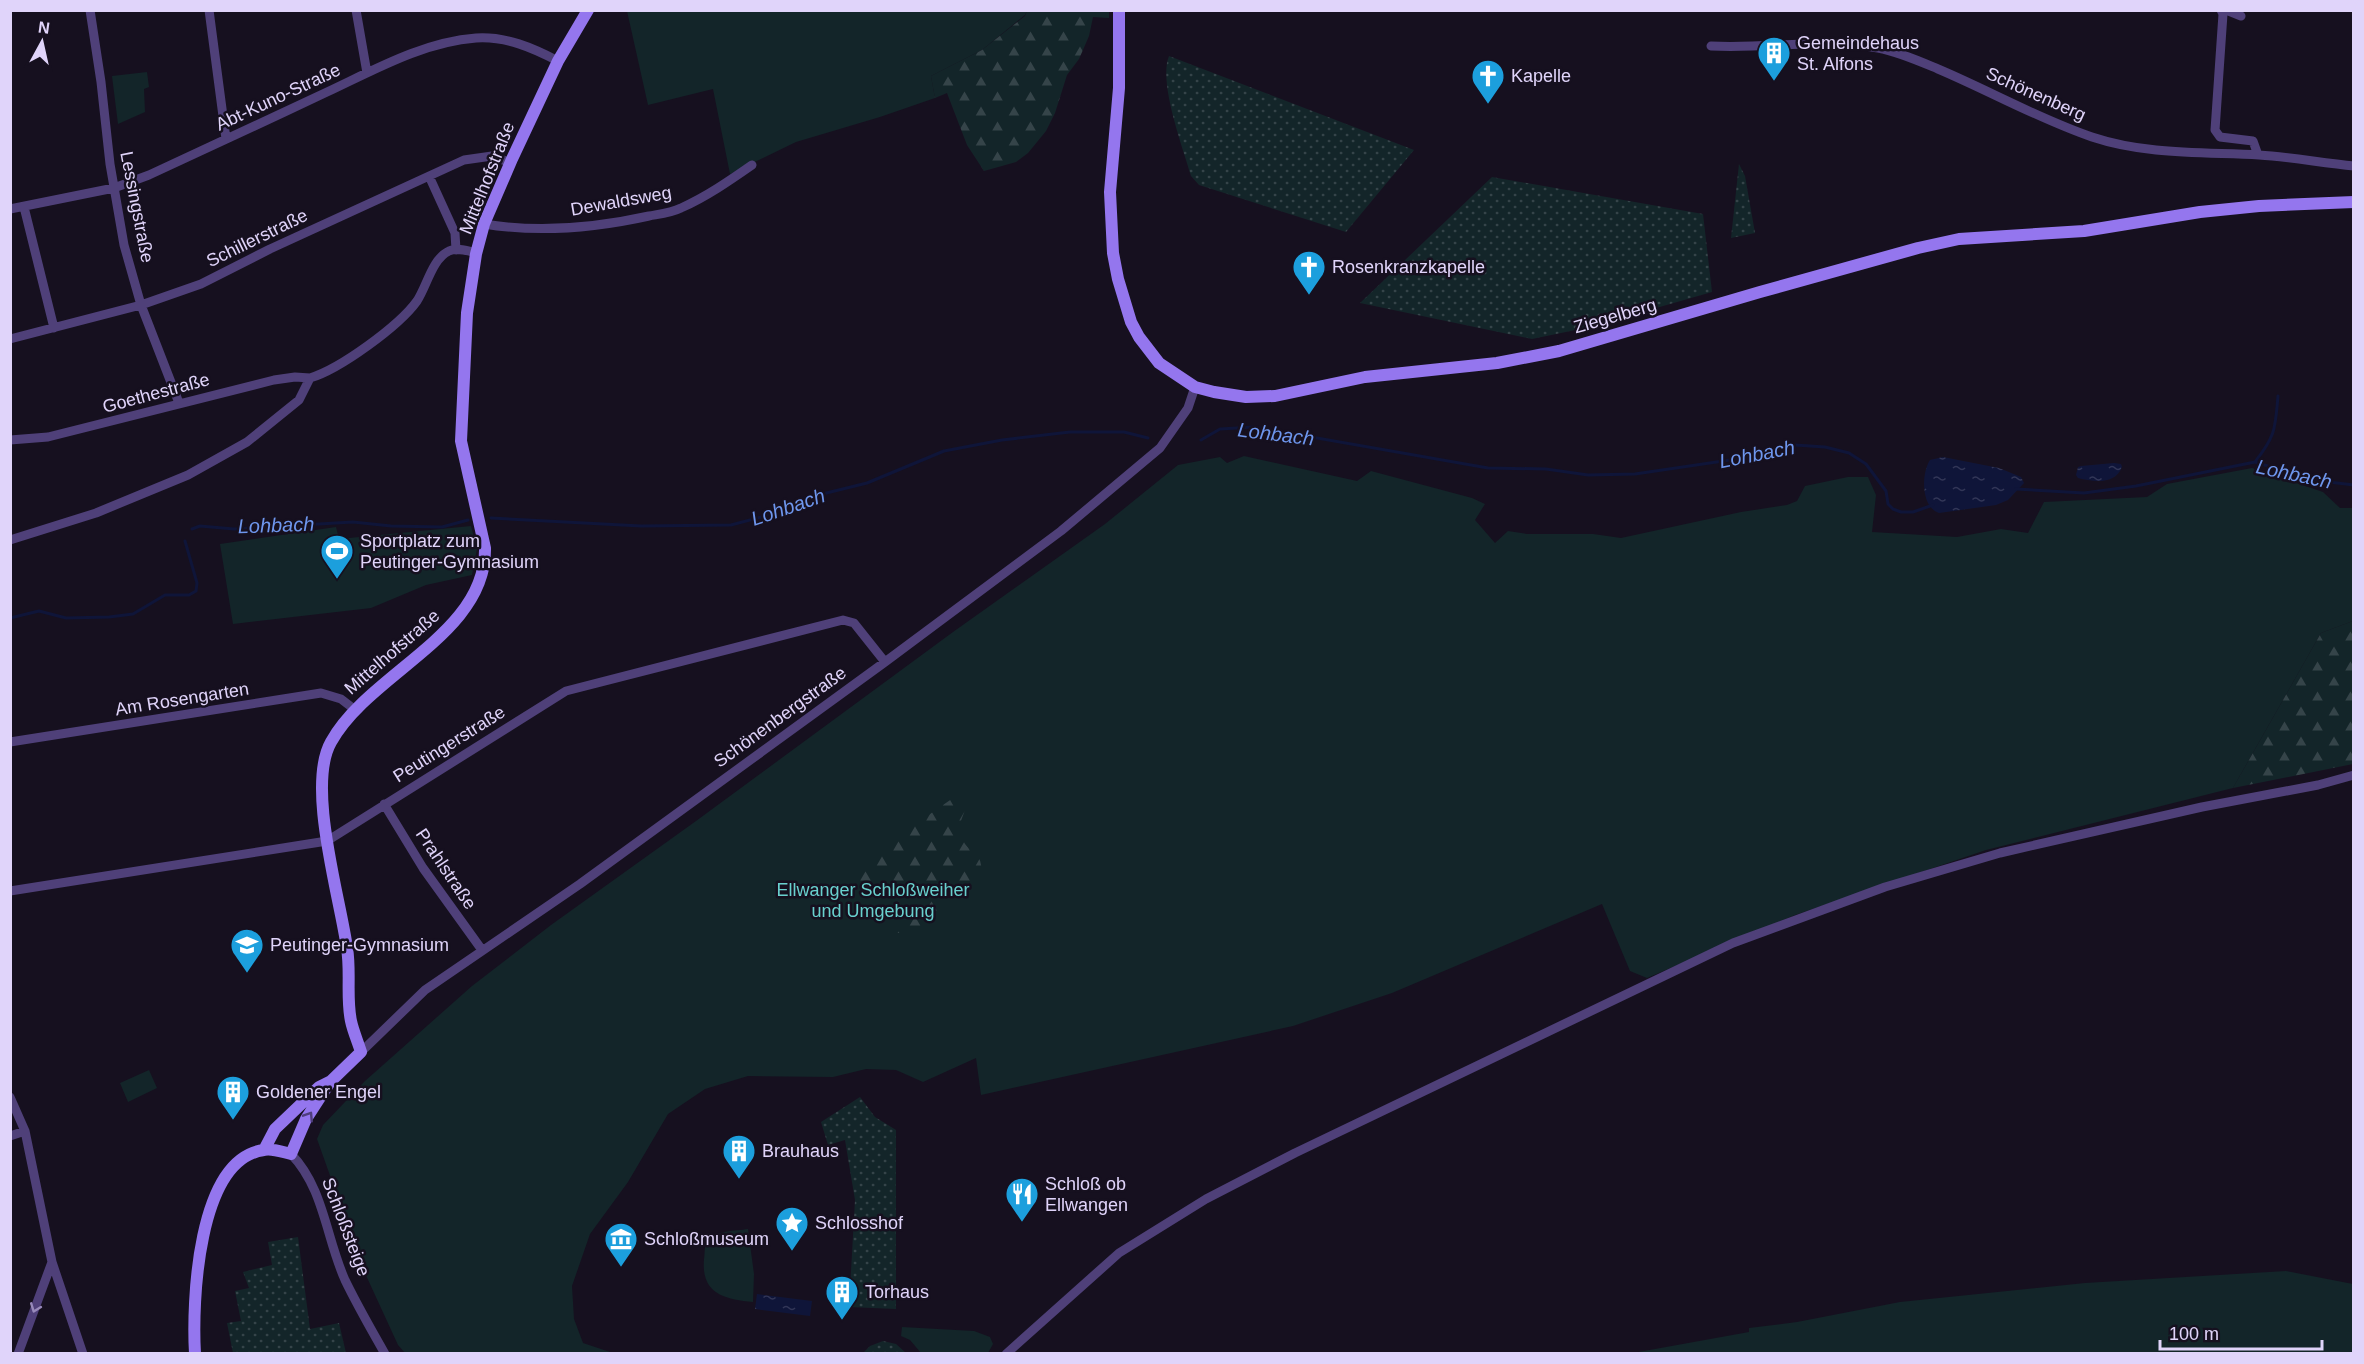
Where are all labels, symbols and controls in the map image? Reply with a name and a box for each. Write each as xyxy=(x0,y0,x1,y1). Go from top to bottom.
north arrow xyxy=(12,12,72,72)
text: N xyxy=(37,18,51,37)
place label: Gemeindehaus St. Alfons xyxy=(1797,33,1919,74)
building icon: Gemeindehaus St. Alfons xyxy=(1756,35,1792,82)
church icon: Kapelle xyxy=(1470,58,1506,105)
street label: Abt-Kuno-Straße xyxy=(213,59,343,135)
street label: Schönenberg xyxy=(1983,63,2089,125)
place label: Kapelle xyxy=(1511,66,1571,86)
street label: Mittelhofstraße xyxy=(455,119,519,237)
street label: Lessingstraße xyxy=(116,150,158,264)
street label: Dewaldsweg xyxy=(569,182,673,220)
street label: Schillerstraße xyxy=(203,205,311,271)
church icon: Rosenkranzkapelle xyxy=(1291,249,1327,296)
place label: Rosenkranzkapelle xyxy=(1332,257,1485,277)
street label: Ziegelberg xyxy=(1571,295,1659,337)
street label: Goethestraße xyxy=(100,369,212,417)
water label: Lohbach xyxy=(1237,418,1315,450)
water label: Lohbach xyxy=(1717,436,1797,472)
water label: Lohbach xyxy=(2254,455,2334,493)
water label: Lohbach xyxy=(748,484,828,530)
water label: Lohbach xyxy=(237,513,315,537)
place label: Sportplatz zum Peutinger-Gymnasium xyxy=(360,531,539,572)
sports icon: Sportplatz zum Peutinger-Gymnasium xyxy=(319,533,355,580)
street label: Mittelhofstraße xyxy=(341,605,443,699)
street label: Schönenbergstraße xyxy=(710,662,850,772)
street label: Am Rosengarten xyxy=(114,679,250,719)
street label: Peutingerstraße xyxy=(389,702,509,786)
street label: Prahlstraße xyxy=(412,825,480,913)
park label: Ellwanger Schloßweiher und Umgebung xyxy=(776,880,970,921)
school or university icon: Peutinger-Gymnasium xyxy=(229,927,265,974)
place label: Peutinger-Gymnasium xyxy=(270,935,449,955)
building icon: Goldener Engel xyxy=(215,1074,251,1121)
place label: Goldener Engel xyxy=(256,1082,381,1102)
one-way arrow xyxy=(302,1112,313,1123)
building icon: Brauhaus xyxy=(721,1133,757,1180)
place label: Brauhaus xyxy=(762,1141,839,1161)
place label: Schloß ob Ellwangen xyxy=(1045,1174,1128,1215)
street label: Schloßsteige xyxy=(318,1175,374,1279)
restaurant icon: Schloß ob Ellwangen xyxy=(1004,1176,1040,1223)
place icon: Schlosshof xyxy=(774,1205,810,1252)
place label: Schlosshof xyxy=(815,1213,904,1233)
museum icon: Schloßmuseum xyxy=(603,1221,639,1268)
place label: Schloßmuseum xyxy=(644,1229,769,1249)
building icon: Torhaus xyxy=(824,1274,860,1321)
place label: Torhaus xyxy=(865,1282,929,1302)
one-way arrow xyxy=(30,1302,42,1313)
scale bar xyxy=(2160,1313,2322,1351)
text: 100 m xyxy=(2169,1324,2219,1344)

